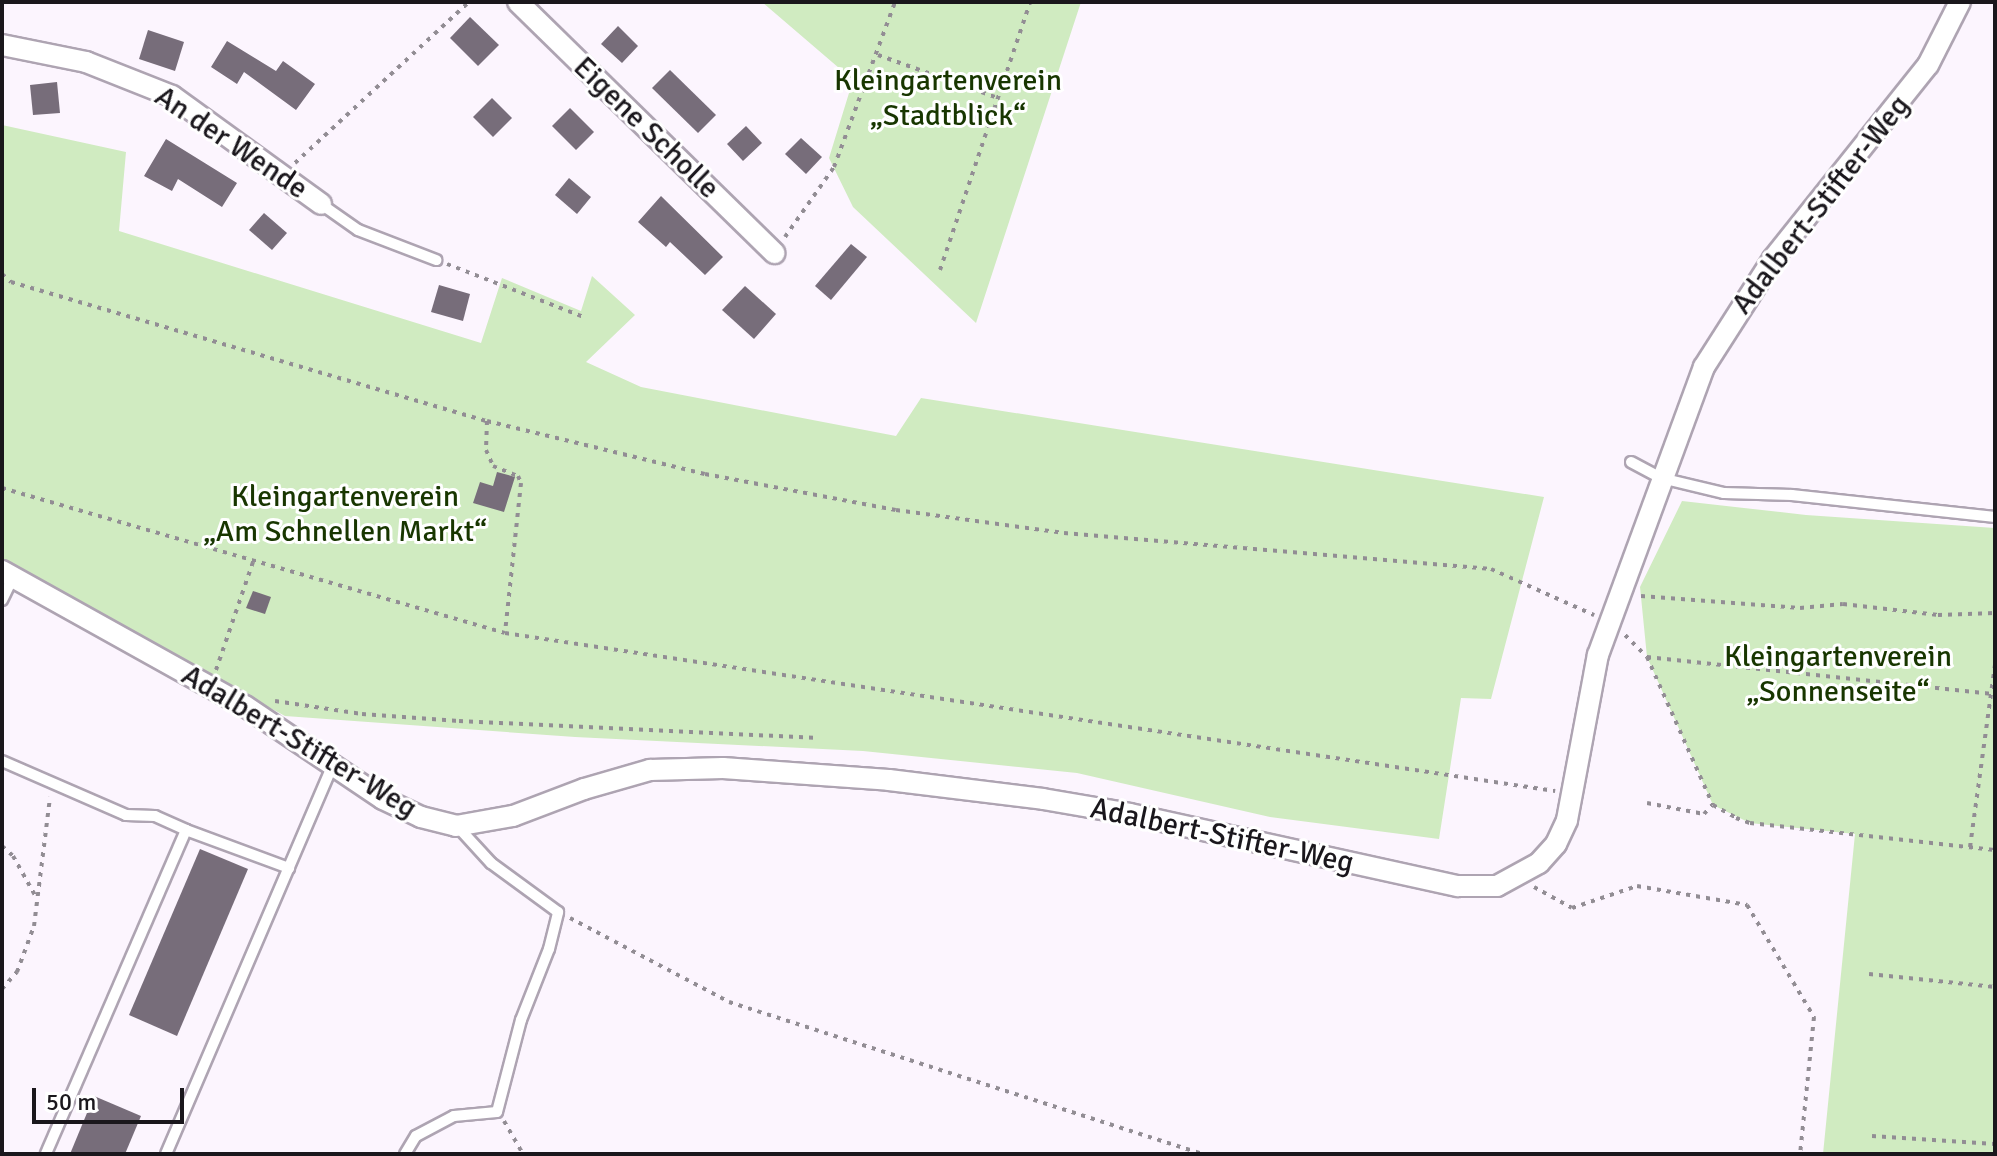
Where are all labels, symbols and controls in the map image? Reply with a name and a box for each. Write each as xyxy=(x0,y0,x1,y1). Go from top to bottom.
street label: Eigene Scholle xyxy=(566,50,726,206)
park label: Kleingartenverein „Stadtblick“ xyxy=(834,63,1062,134)
street label: An der Wende xyxy=(148,79,314,207)
street label: Adalbert-Stifter-Weg xyxy=(1724,88,1918,322)
park label: Kleingartenverein „Am Schnellen Markt“ xyxy=(203,479,487,550)
park label: Kleingartenverein „Sonnenseite“ xyxy=(1724,639,1952,710)
street label: Adalbert-Stifter-Weg xyxy=(175,658,423,826)
street label: Adalbert-Stifter-Weg xyxy=(1087,791,1357,881)
scale bar xyxy=(36,1072,188,1122)
text: 50 m xyxy=(46,1087,96,1117)

